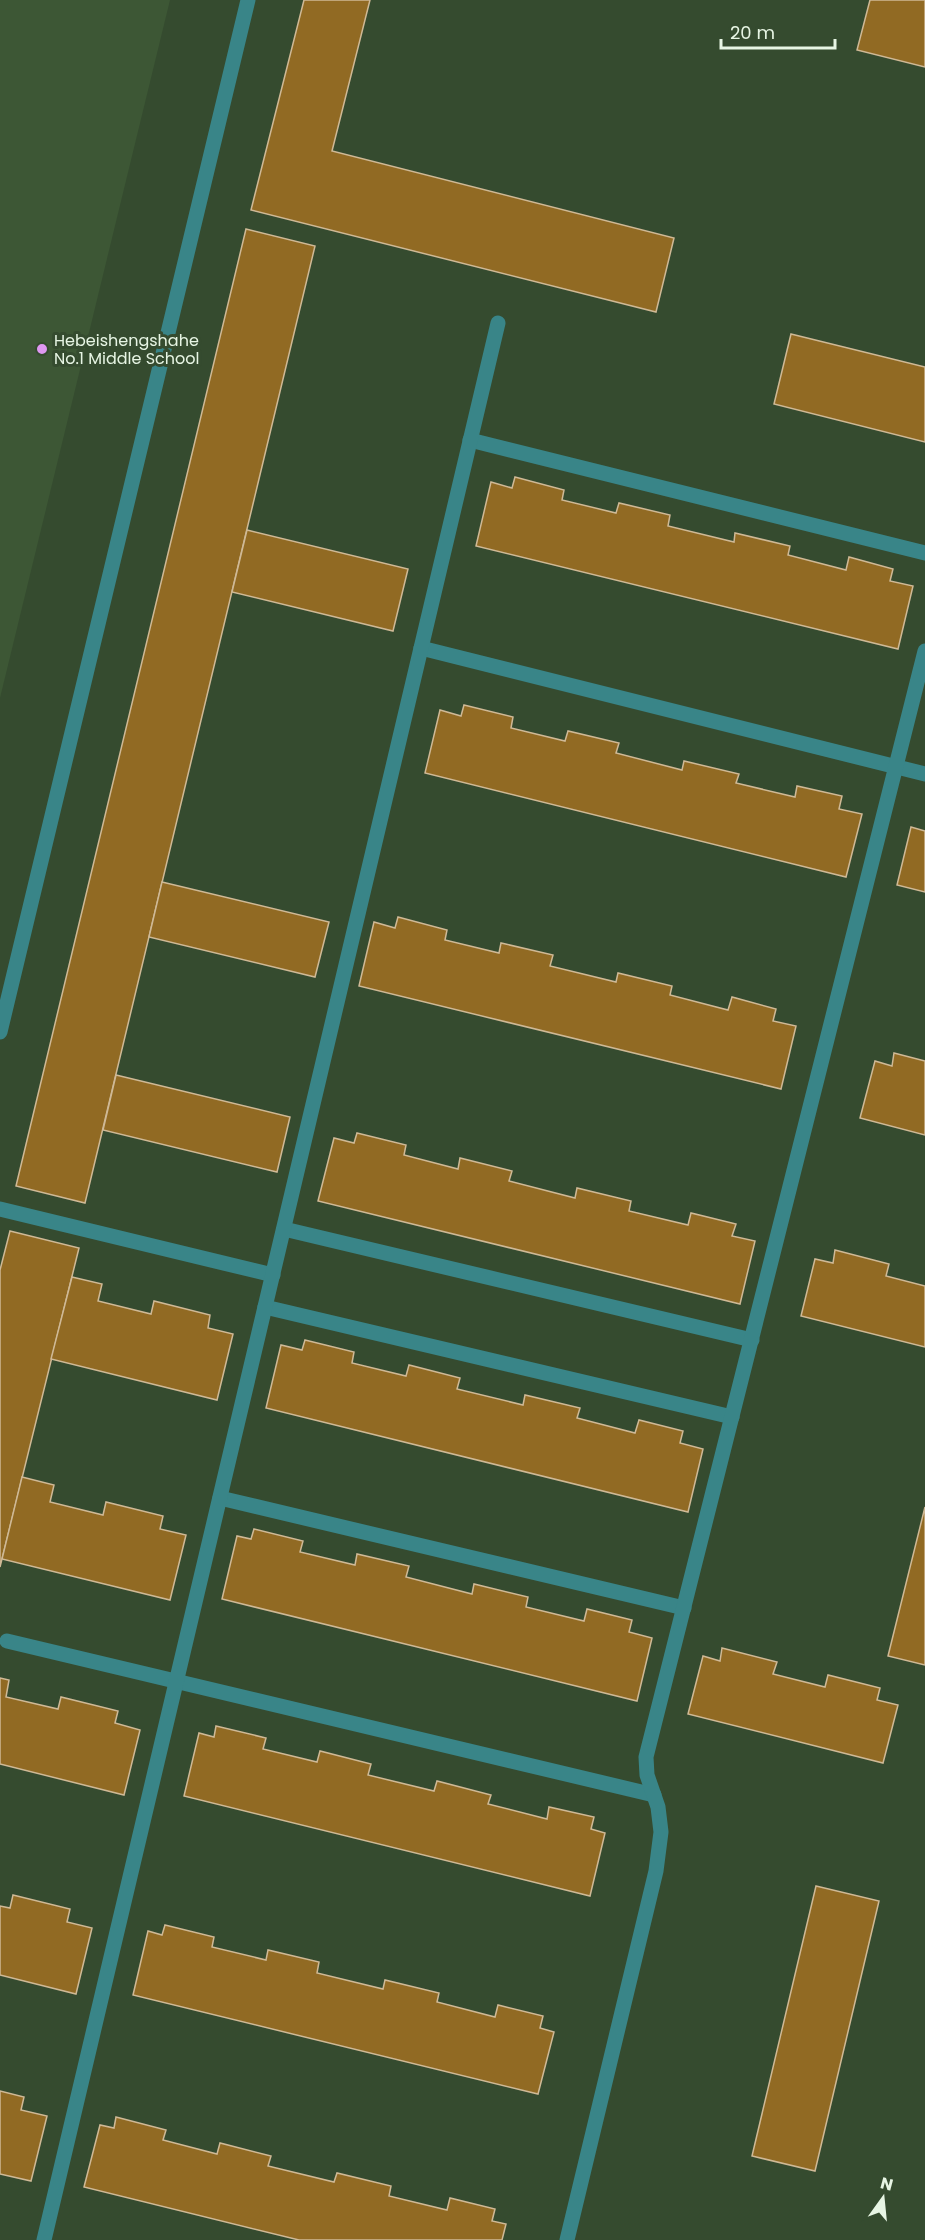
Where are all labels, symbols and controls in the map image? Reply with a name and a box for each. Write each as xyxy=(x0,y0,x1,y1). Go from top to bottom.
scale bar xyxy=(721,12,835,50)
text: 20 m xyxy=(730,20,775,45)
place label: Hebeishengshahe No.1 Middle School xyxy=(54,329,199,370)
marker: Hebeishengshahe No.1 Middle School xyxy=(35,342,49,356)
north arrow xyxy=(853,2168,913,2228)
text: N xyxy=(878,2171,896,2197)

